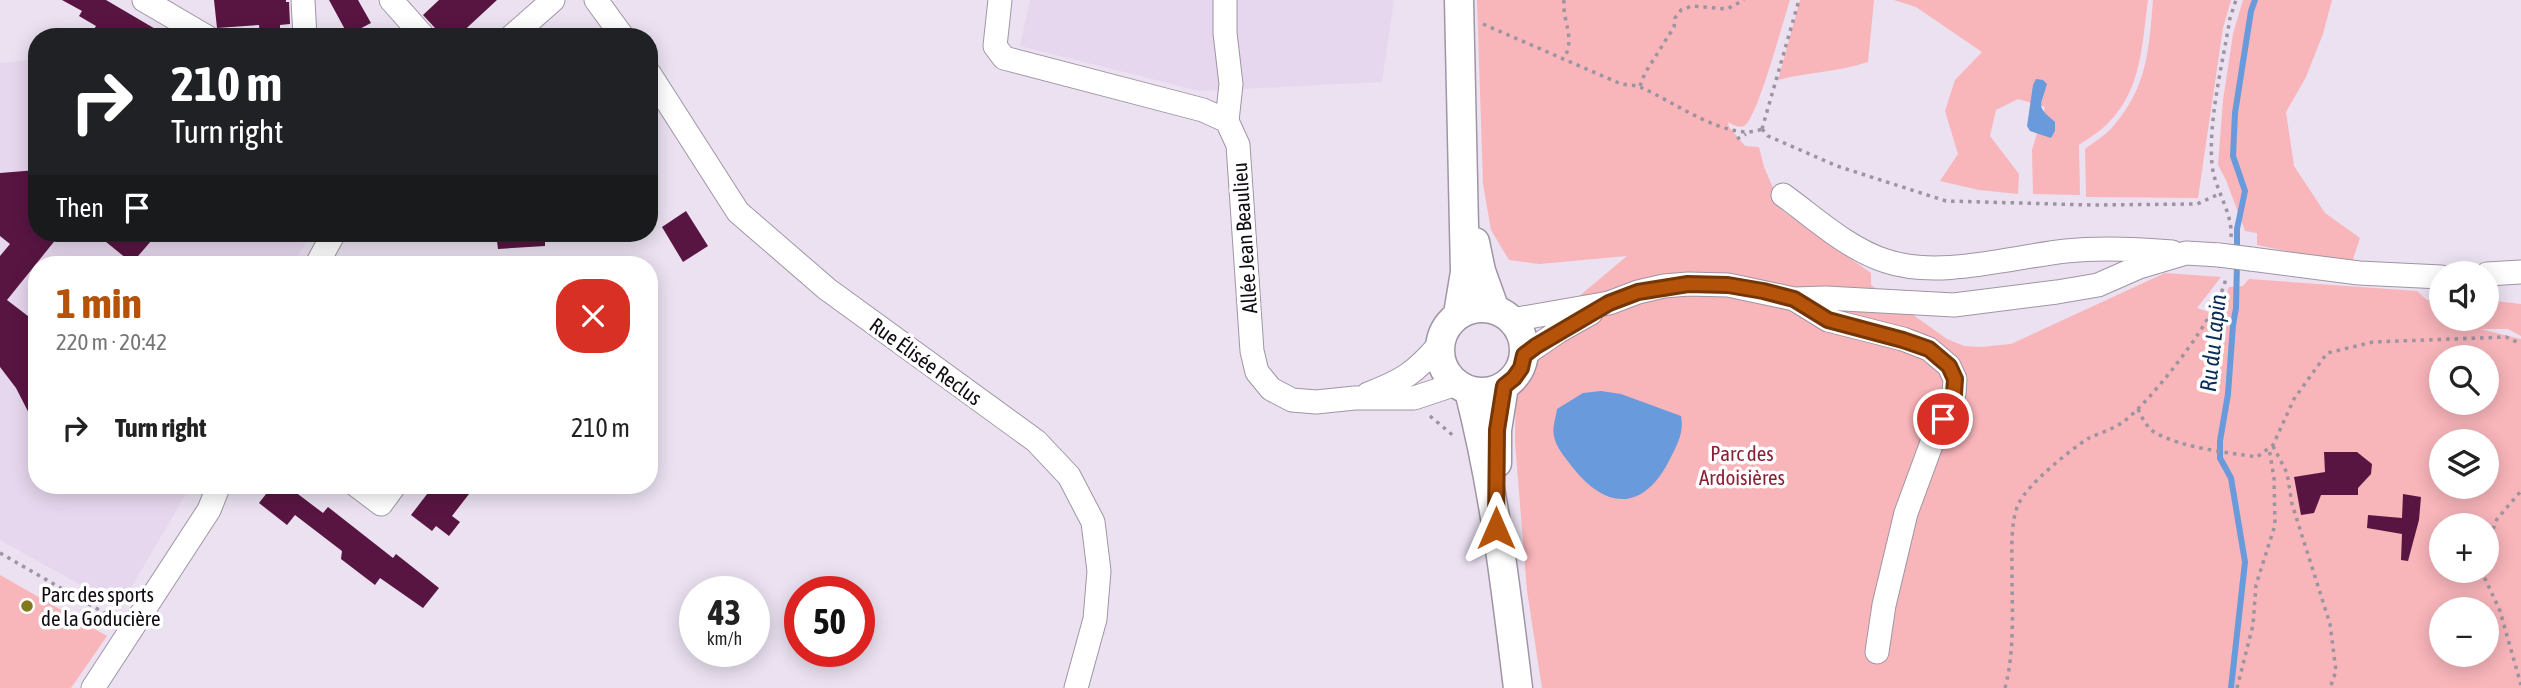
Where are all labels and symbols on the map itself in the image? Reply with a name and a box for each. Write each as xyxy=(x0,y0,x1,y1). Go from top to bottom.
street label: Allée Jean Beaulieu xyxy=(1227,162,1261,314)
water label: Ru du Lapin xyxy=(2195,293,2231,393)
street label: Rue Élisée Reclus xyxy=(865,312,987,410)
pin xyxy=(1913,389,1973,449)
park label: Parc des Ardoisières xyxy=(1699,441,1785,489)
position arrow xyxy=(1459,491,1533,565)
speed limit sign: 50 xyxy=(784,576,875,667)
place label: Parc des sports de la Goducière xyxy=(41,582,161,630)
marker: Parc des sports de la Goducière xyxy=(19,598,35,614)

